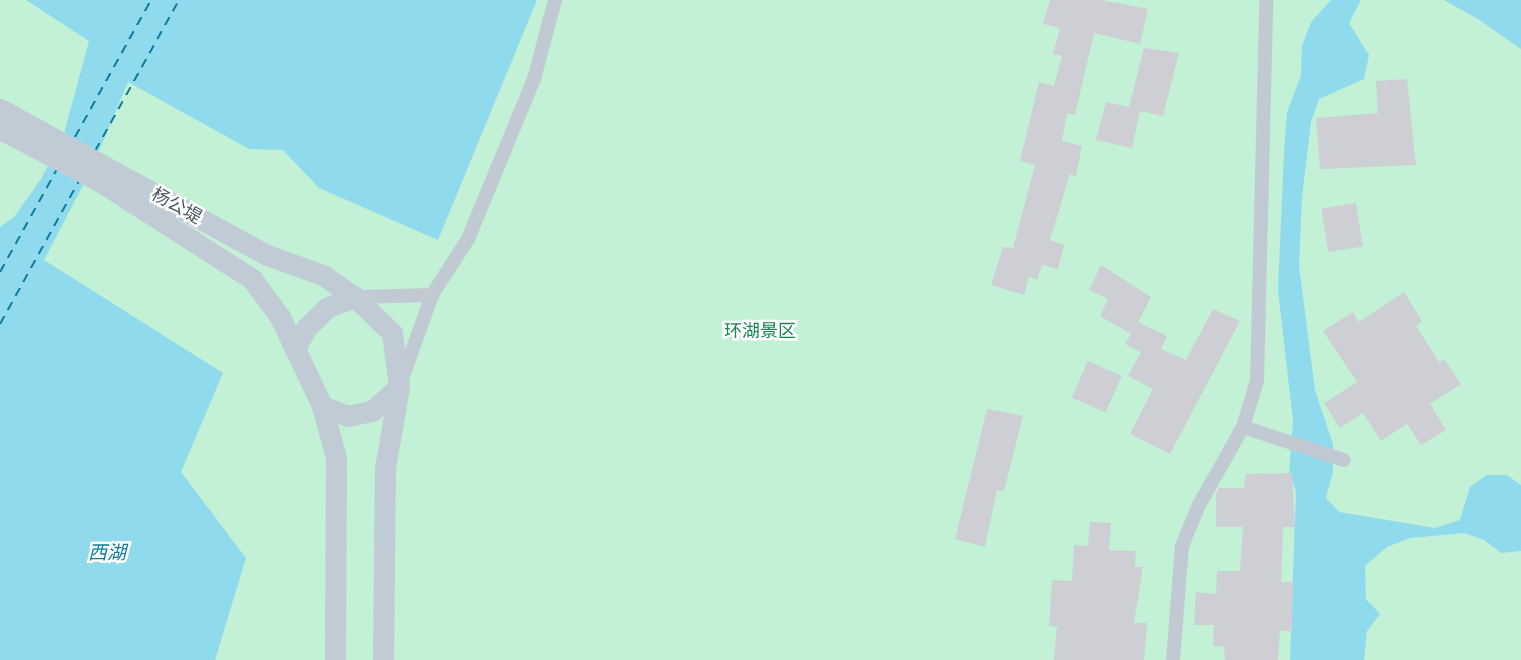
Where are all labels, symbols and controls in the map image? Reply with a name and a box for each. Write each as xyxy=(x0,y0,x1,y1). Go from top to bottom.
street label: 杨公堤 xyxy=(148,182,206,228)
park label: 环湖景区 xyxy=(724,319,796,341)
water label: 西湖 xyxy=(88,542,126,564)

